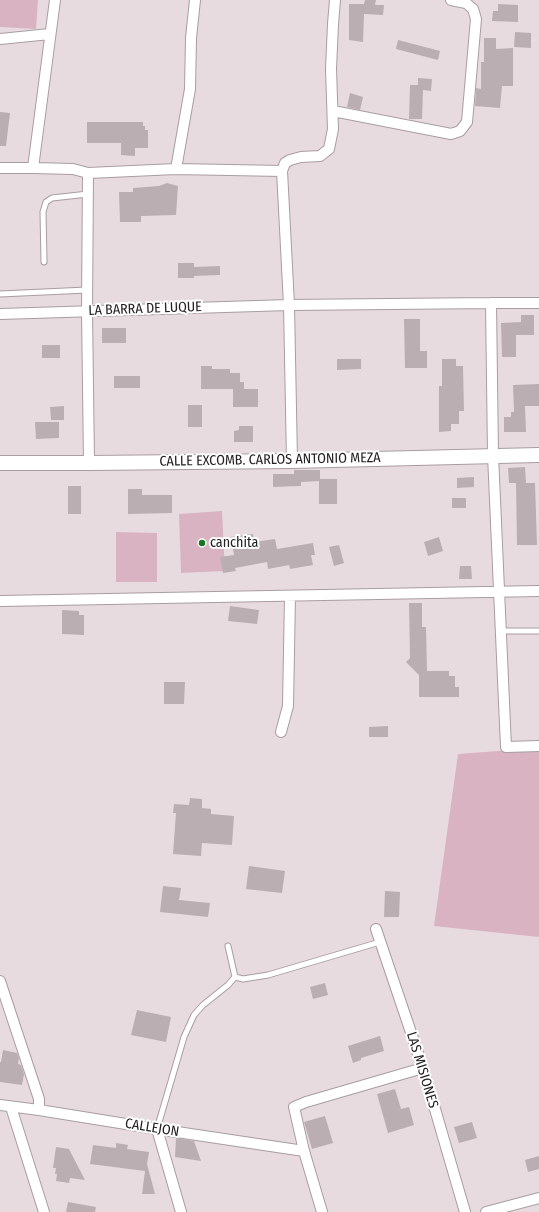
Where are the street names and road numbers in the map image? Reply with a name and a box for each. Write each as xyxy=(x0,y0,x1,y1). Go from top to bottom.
street label: LA BARRA DE LUQUE xyxy=(88,299,202,319)
street label: CALLE EXCOMB. CARLOS ANTONIO MEZA xyxy=(159,450,381,470)
street label: LAS MISIONES xyxy=(402,1030,442,1110)
street label: CALLEJON xyxy=(124,1115,180,1141)

